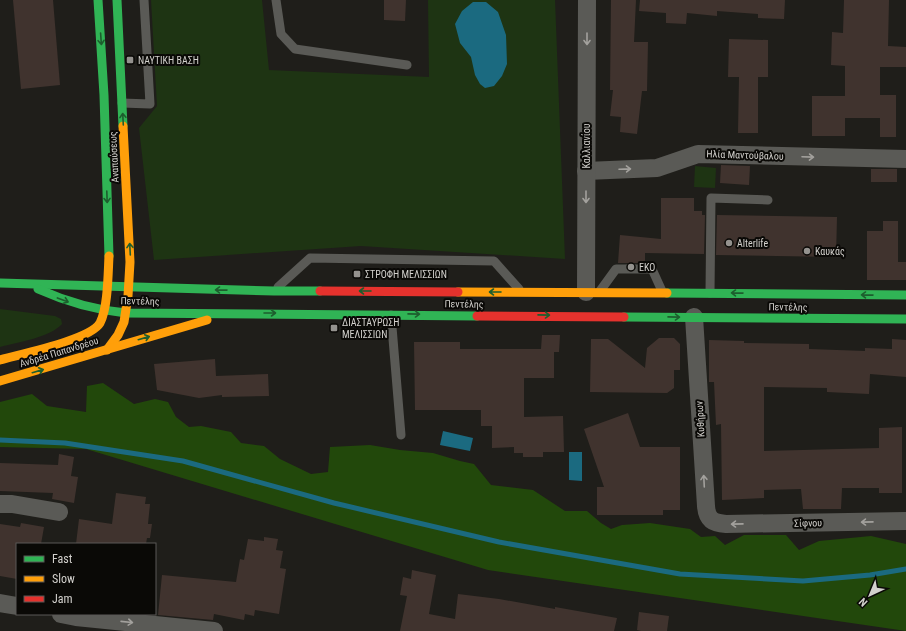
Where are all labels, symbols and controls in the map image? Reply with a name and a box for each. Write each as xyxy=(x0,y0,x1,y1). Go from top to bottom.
one-way arrow xyxy=(97,32,104,45)
one-way arrow xyxy=(583,32,591,45)
marker: ΝΑΥΤΙΚΗ ΒΑΣΗ xyxy=(125,55,135,65)
place label: ΝΑΥΤΙΚΗ ΒΑΣΗ xyxy=(138,55,199,66)
one-way arrow xyxy=(120,113,127,126)
street label: Καλλιανίου xyxy=(581,123,592,169)
street label: Αναπαύσεως xyxy=(107,131,122,183)
street label: Ηλία Μαντούβαλου xyxy=(706,148,784,162)
one-way arrow xyxy=(801,153,814,161)
one-way arrow xyxy=(618,166,631,173)
one-way arrow xyxy=(104,190,111,203)
one-way arrow xyxy=(582,190,590,203)
marker: Alterlife xyxy=(724,238,734,248)
place label: Alterlife xyxy=(737,238,768,249)
one-way arrow xyxy=(126,243,133,256)
marker: Καυκάς xyxy=(802,246,812,256)
place label: Καυκάς xyxy=(815,246,845,258)
marker: EKO xyxy=(626,262,636,272)
place label: EKO xyxy=(639,262,655,273)
marker: ΣΤΡΟΦΗ ΜΕΛΙΣΣΙΩΝ xyxy=(352,269,362,279)
place label: ΣΤΡΟΦΗ ΜΕΛΙΣΣΙΩΝ xyxy=(365,269,447,280)
one-way arrow xyxy=(215,286,228,294)
one-way arrow xyxy=(359,287,372,295)
one-way arrow xyxy=(489,288,502,296)
one-way arrow xyxy=(731,289,744,297)
one-way arrow xyxy=(861,291,874,299)
street label: Πεντέλης xyxy=(120,295,160,308)
one-way arrow xyxy=(57,297,69,305)
street label: Πεντέλης xyxy=(444,298,484,311)
street label: Πεντέλης xyxy=(768,301,808,314)
one-way arrow xyxy=(263,309,276,317)
one-way arrow xyxy=(407,310,420,318)
one-way arrow xyxy=(537,312,550,319)
one-way arrow xyxy=(667,313,680,321)
place label: ΔΙΑΣΤΑΥΡΩΣΗ ΜΕΛΙΣΣΙΩΝ xyxy=(342,317,400,340)
marker: ΔΙΑΣΤΑΥΡΩΣΗ ΜΕΛΙΣΣΙΩΝ xyxy=(329,323,339,333)
one-way arrow xyxy=(138,333,151,341)
street label: Ανδρέα Παπανδρέου xyxy=(18,335,100,369)
one-way arrow xyxy=(31,367,44,374)
street label: Κυθήρων xyxy=(694,400,706,437)
one-way arrow xyxy=(701,475,708,488)
street label: Σίφνου xyxy=(794,517,822,530)
one-way arrow xyxy=(861,518,874,526)
one-way arrow xyxy=(731,520,744,528)
legend xyxy=(16,543,156,615)
text: Fast xyxy=(52,552,73,566)
text: Slow xyxy=(52,572,75,586)
north arrow xyxy=(850,575,890,615)
text: Jam xyxy=(52,592,73,606)
text: N xyxy=(856,595,870,609)
one-way arrow xyxy=(120,618,133,626)

